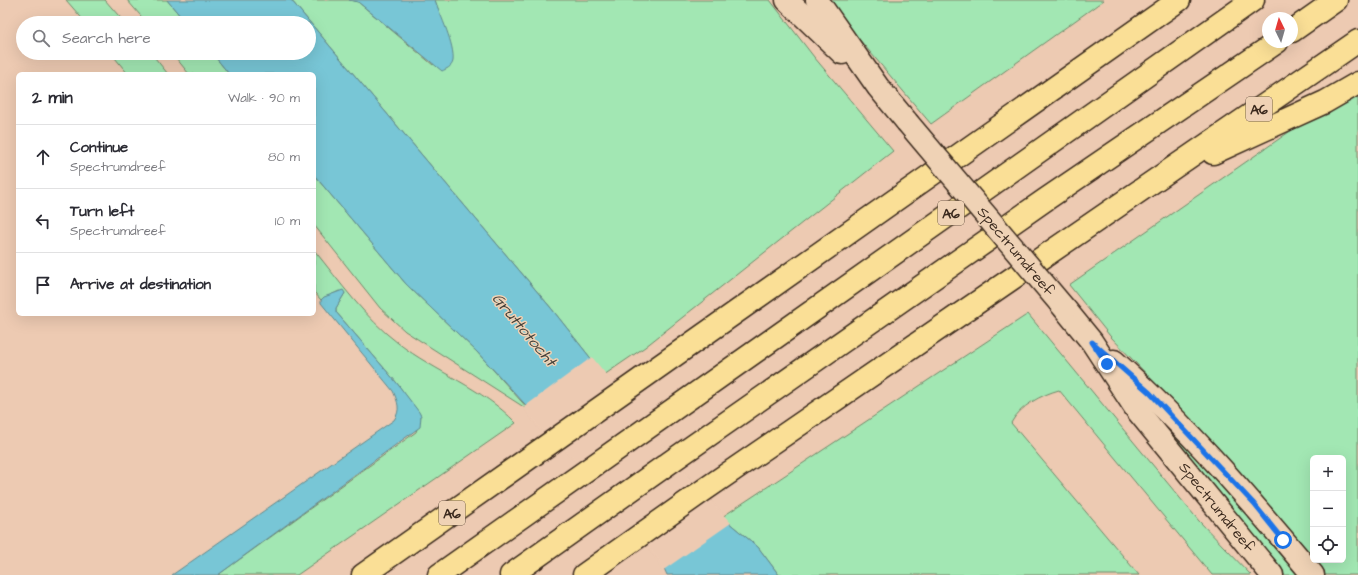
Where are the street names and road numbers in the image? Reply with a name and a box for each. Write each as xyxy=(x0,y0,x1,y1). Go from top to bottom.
road number: A6 xyxy=(1246,97,1272,121)
road number: A6 xyxy=(938,201,964,225)
street label: Spectrumdreef xyxy=(972,202,1059,300)
street label: Spectrumdreef xyxy=(1174,458,1260,557)
road number: A6 xyxy=(439,501,465,525)

